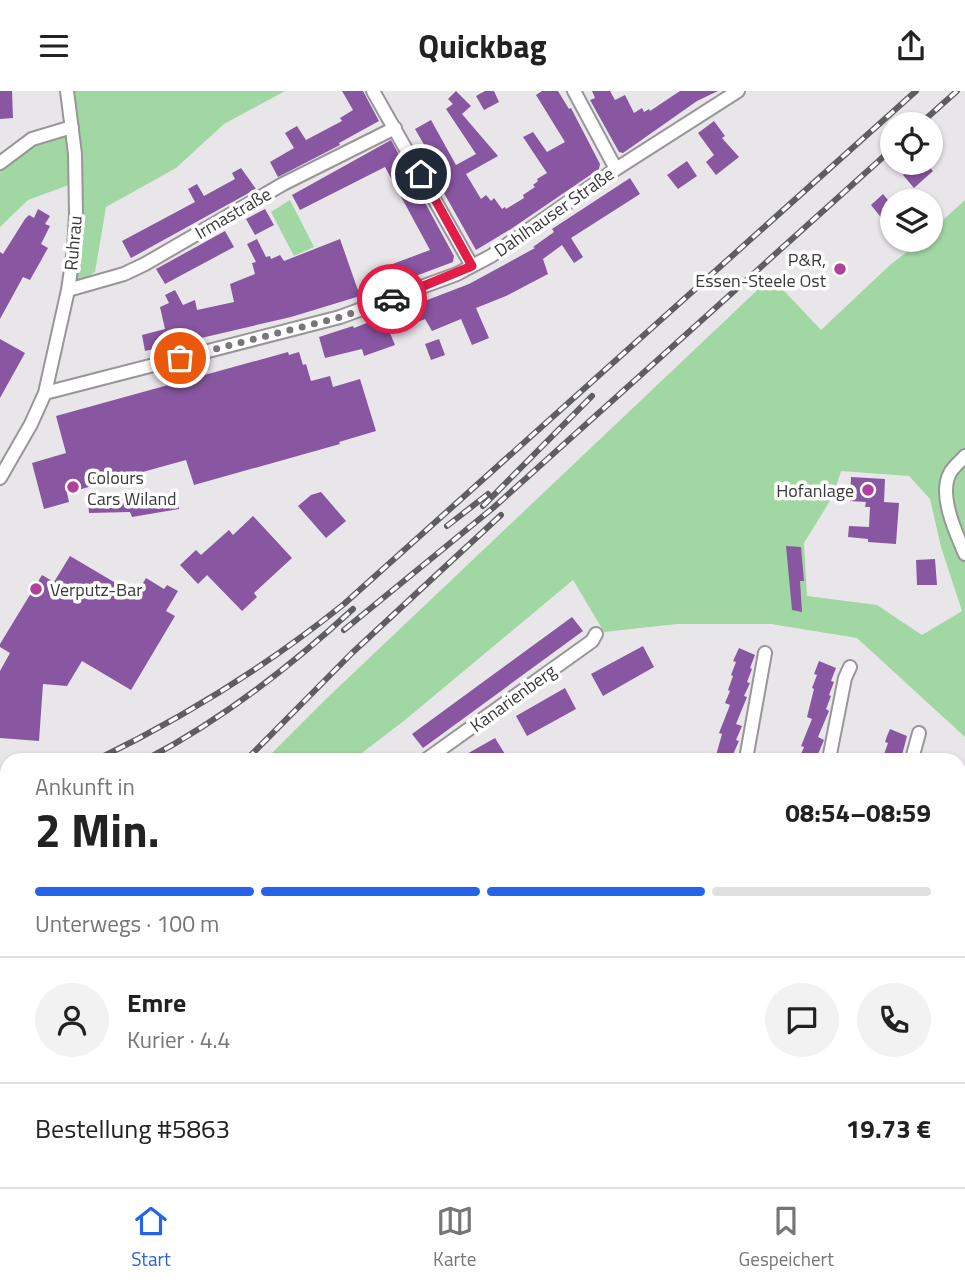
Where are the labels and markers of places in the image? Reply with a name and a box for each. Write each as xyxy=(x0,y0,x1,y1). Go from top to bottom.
pin xyxy=(391,144,451,204)
place label: P&R, Essen-Steele Ost xyxy=(695,246,827,294)
marker: P&R, Essen-Steele Ost xyxy=(832,261,848,277)
pin xyxy=(150,328,210,388)
place label: Colours Cars Wiland xyxy=(87,464,177,512)
place label: Hofanlage xyxy=(776,477,854,504)
marker: Colours Cars Wiland xyxy=(65,479,81,495)
marker: Hofanlage xyxy=(860,482,876,498)
place label: Verputz-Bar xyxy=(50,576,142,603)
marker: Verputz-Bar xyxy=(28,581,44,597)

